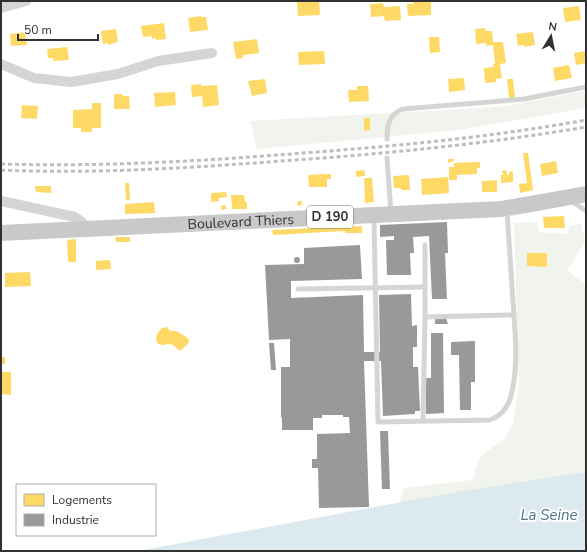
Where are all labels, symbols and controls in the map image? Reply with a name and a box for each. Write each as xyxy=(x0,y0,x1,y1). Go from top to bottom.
scale bar xyxy=(18,16,98,42)
north arrow xyxy=(531,16,571,56)
text: N xyxy=(547,19,558,35)
text: 50 m xyxy=(24,22,52,38)
road number: D 190 xyxy=(307,206,353,228)
street label: Boulevard Thiers xyxy=(187,209,295,234)
legend xyxy=(16,484,156,536)
text: Logements xyxy=(52,492,112,508)
water label: La Seine xyxy=(520,505,578,525)
text: Industrie xyxy=(52,512,99,528)

